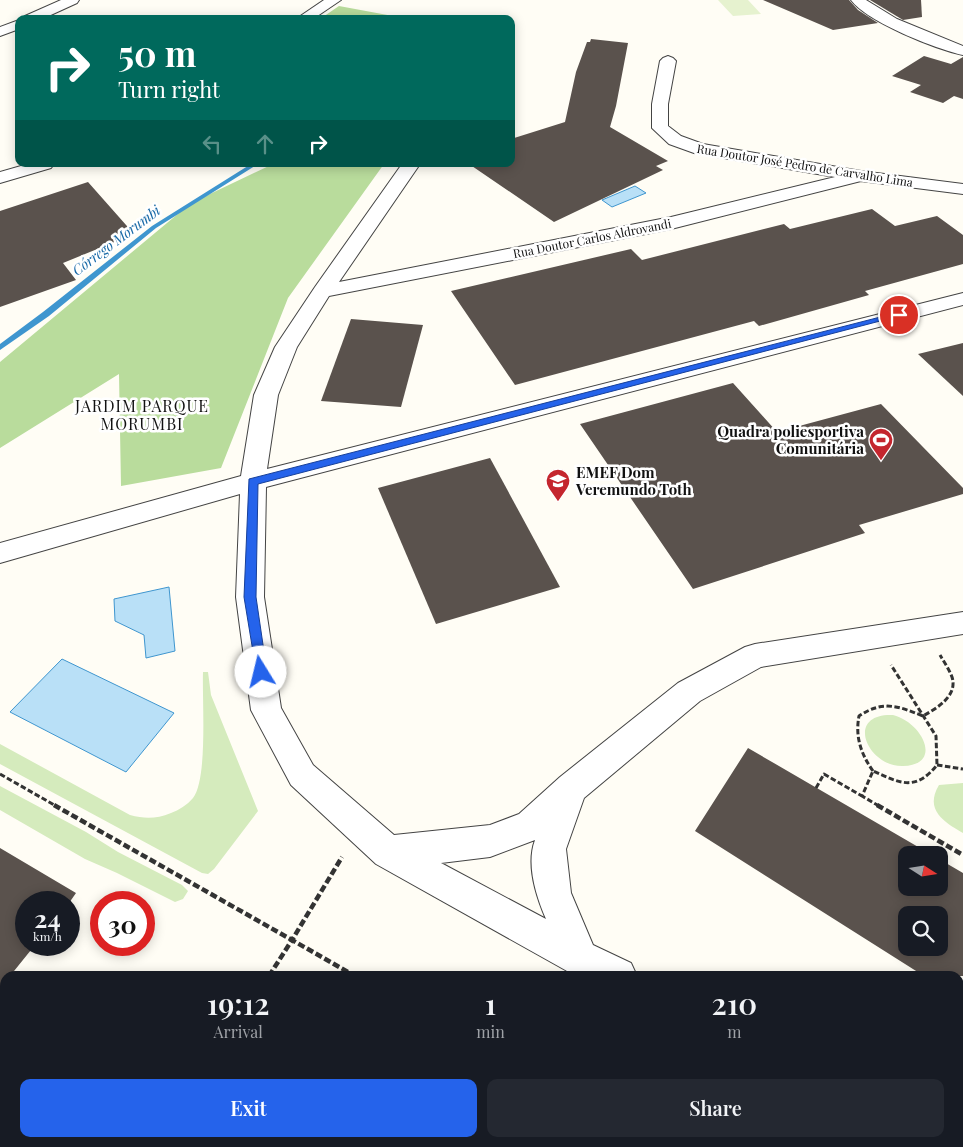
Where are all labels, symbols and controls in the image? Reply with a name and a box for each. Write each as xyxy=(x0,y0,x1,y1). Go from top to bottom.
text: 50 m xyxy=(118,29,196,76)
icon: right xyxy=(35,35,100,100)
text: Turn right xyxy=(118,74,220,104)
icon: left xyxy=(198,130,226,158)
icon: ahead xyxy=(251,130,279,158)
icon: right xyxy=(304,130,332,158)
street label: Rua Doutor José Pedro de Carvalho Lima xyxy=(696,140,914,190)
water label: Córrego Morumbi xyxy=(68,200,165,279)
street label: Rua Doutor Carlos Aldrovandi xyxy=(512,215,673,261)
pin xyxy=(878,294,920,336)
icon: arrive xyxy=(885,301,913,329)
district label: JARDIM PARQUE MORUMBI xyxy=(74,395,209,434)
place label: Quadra poliesportiva Comunitária xyxy=(717,421,864,458)
sports icon: Quadra poliesportiva Comunitária xyxy=(868,427,894,461)
place label: EMEF Dom Veremundo Toth xyxy=(575,462,692,499)
school or university icon: EMEF Dom Veremundo Toth xyxy=(545,468,571,502)
position arrow xyxy=(234,645,286,697)
north arrow xyxy=(898,846,948,896)
map controls xyxy=(898,846,948,956)
speed limit sign: 30 xyxy=(90,891,155,956)
text: 24 xyxy=(34,901,61,934)
button: search xyxy=(898,906,948,956)
text: km/h xyxy=(33,928,62,944)
text: 19:12 xyxy=(207,983,269,1023)
text: 1 xyxy=(485,983,496,1023)
text: 210 xyxy=(712,983,757,1023)
text: Arrival xyxy=(214,1021,263,1042)
text: min xyxy=(476,1021,505,1042)
text: m xyxy=(727,1021,741,1042)
button: Exit xyxy=(20,1079,477,1137)
button: Share xyxy=(487,1079,944,1137)

